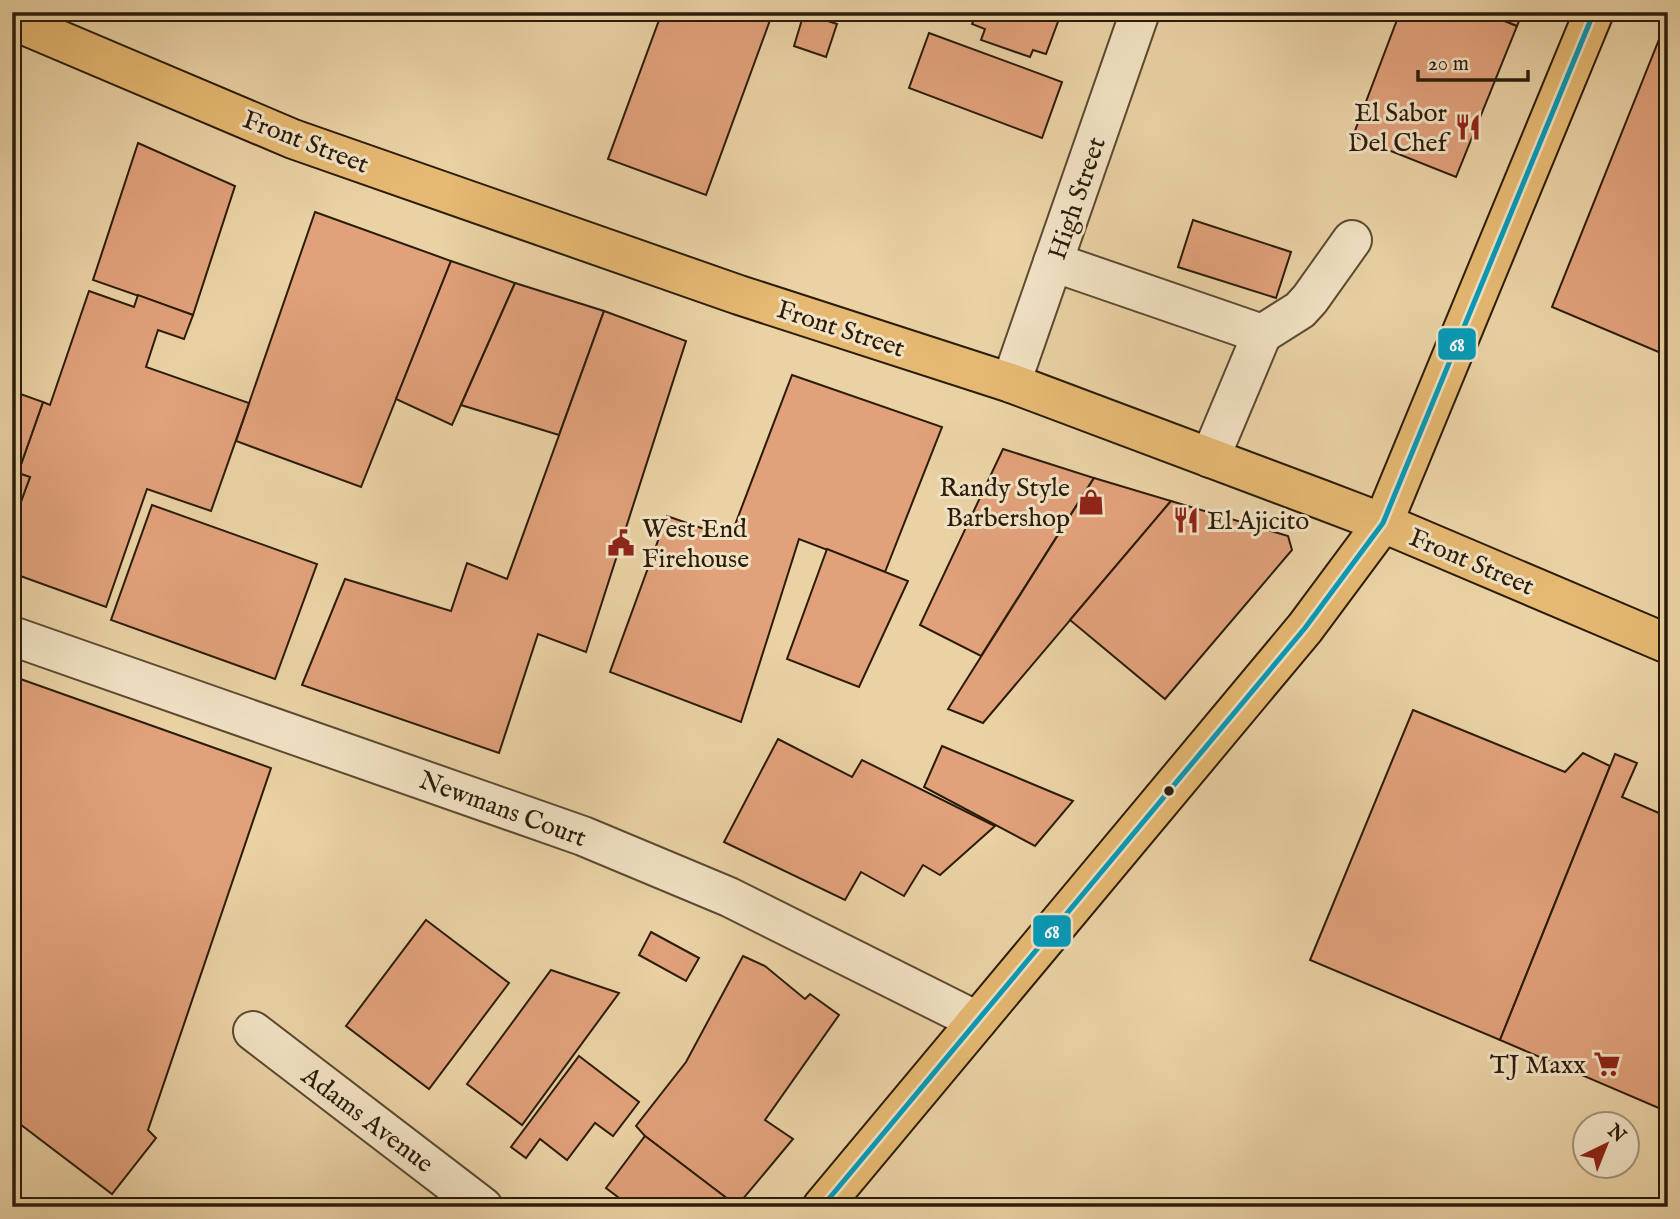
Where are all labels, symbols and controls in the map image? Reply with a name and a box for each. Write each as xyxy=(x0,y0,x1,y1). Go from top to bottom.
scale bar xyxy=(1418,38,1528,82)
text: 20 m xyxy=(1428,51,1469,78)
place label: El Sabor Del Chef xyxy=(1348,97,1452,160)
street label: Front Street xyxy=(238,103,373,182)
restaurant icon: El Sabor Del Chef xyxy=(1453,112,1483,142)
street label: High Street xyxy=(1041,133,1114,264)
street label: Front Street xyxy=(772,293,909,366)
line badge: 68 xyxy=(1437,327,1477,361)
text: 68 xyxy=(1449,334,1465,358)
place label: Randy Style Barbershop xyxy=(939,472,1070,535)
shop icon: Randy Style Barbershop xyxy=(1076,487,1106,517)
restaurant icon: El Ajicito xyxy=(1171,505,1201,535)
place label: El Ajicito xyxy=(1207,505,1309,538)
place label: West End Firehouse xyxy=(642,513,749,576)
street label: Front Street xyxy=(1404,521,1539,604)
public building icon: West End Firehouse xyxy=(606,528,636,558)
street label: Newmans Court xyxy=(414,764,591,855)
unlabelled marker xyxy=(1162,784,1176,798)
line badge: 68 xyxy=(1032,914,1072,948)
text: 68 xyxy=(1044,921,1060,945)
place label: TJ Maxx xyxy=(1490,1049,1586,1082)
supermarket icon: TJ Maxx xyxy=(1592,1049,1622,1079)
street label: Adams Avenue xyxy=(294,1059,440,1181)
north arrow xyxy=(1572,1110,1642,1180)
text: N xyxy=(1601,1119,1631,1149)

